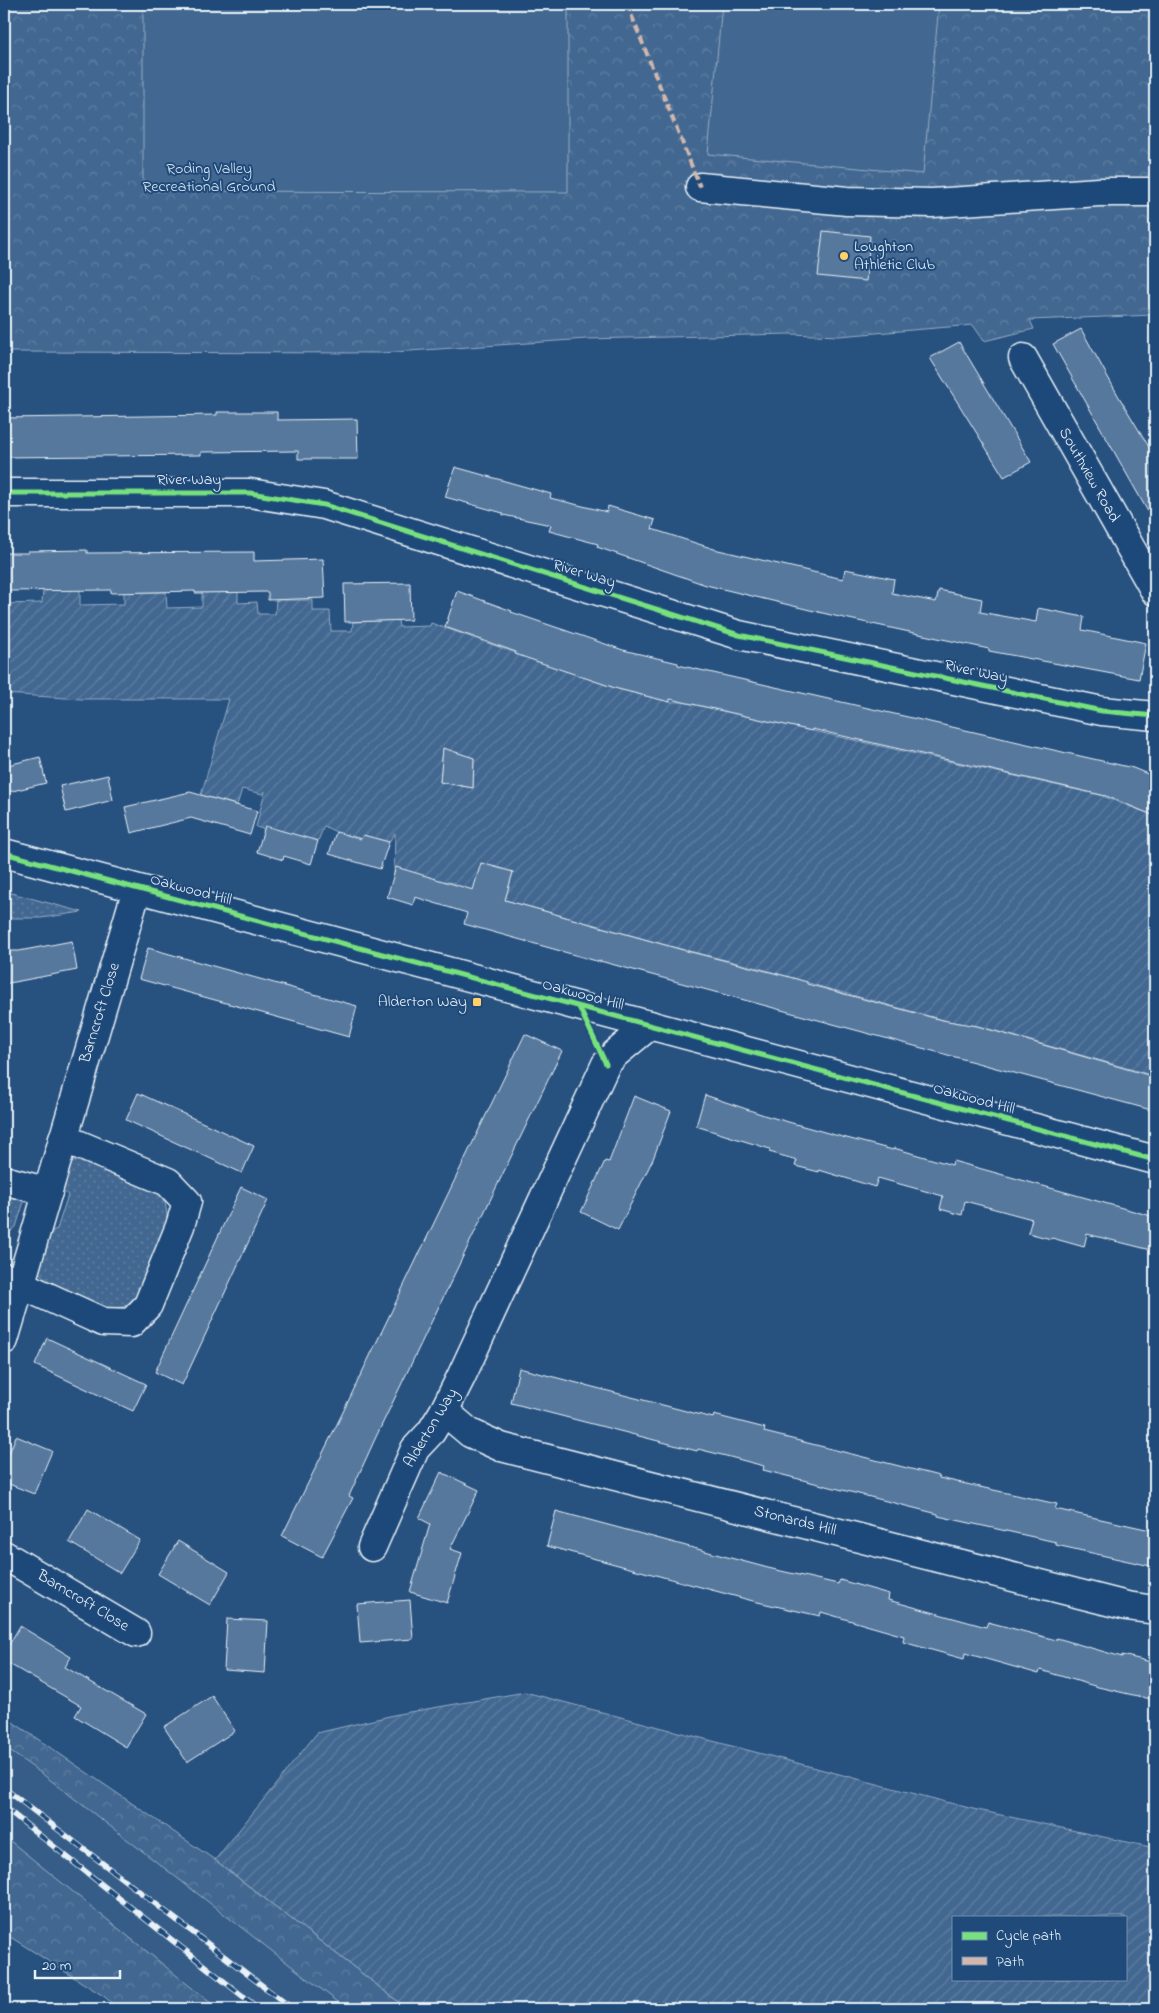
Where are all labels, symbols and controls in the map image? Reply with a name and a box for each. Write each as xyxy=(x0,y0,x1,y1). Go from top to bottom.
park label: Roding Valley Recreational Ground xyxy=(143,157,275,199)
place label: Loughton Athletic Club xyxy=(854,235,936,277)
marker: Loughton Athletic Club xyxy=(838,250,850,262)
street label: Southview Road xyxy=(1052,423,1126,527)
street label: River Way xyxy=(157,468,221,492)
street label: River Way xyxy=(550,553,618,595)
street label: River Way xyxy=(942,654,1010,690)
street label: Oakwood Hill xyxy=(147,868,235,912)
street label: Barncroft Close xyxy=(73,959,127,1067)
street label: Oakwood Hill xyxy=(539,973,627,1017)
place label: Alderton Way xyxy=(378,990,467,1014)
marker: Alderton Way xyxy=(471,996,483,1008)
street label: Oakwood Hill xyxy=(930,1077,1018,1121)
street label: Alderton Way xyxy=(398,1384,464,1472)
street label: Stonards Hill xyxy=(751,1499,839,1543)
street label: Barncroft Close xyxy=(31,1563,134,1638)
legend xyxy=(952,1916,1126,1980)
text: Cycle path xyxy=(996,1925,1061,1948)
scale bar xyxy=(35,1948,120,1980)
text: Path xyxy=(996,1951,1024,1973)
text: 20 m xyxy=(42,1955,72,1977)

